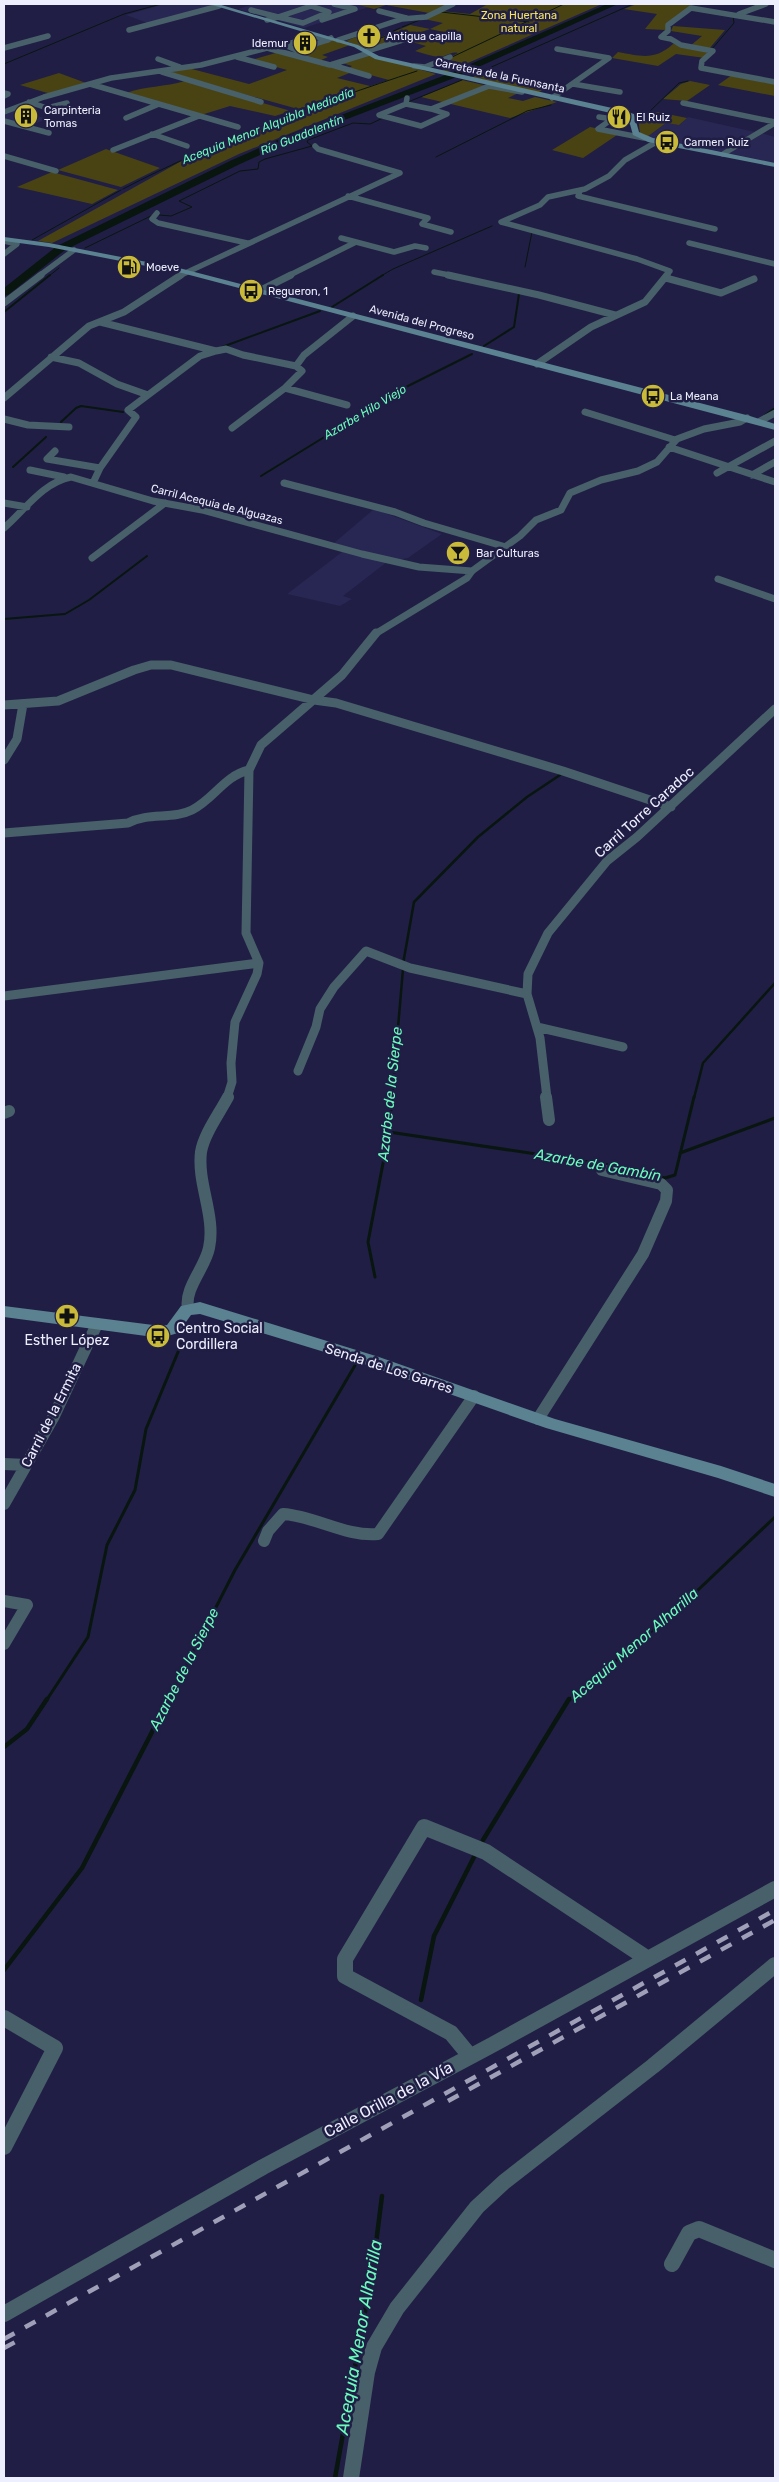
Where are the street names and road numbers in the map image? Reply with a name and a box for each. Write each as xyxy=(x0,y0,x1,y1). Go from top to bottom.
street label: Carretera de la Fuensanta xyxy=(434,55,566,96)
street label: Avenida del Progreso xyxy=(368,302,476,343)
street label: Carril Acequia de Alguazas xyxy=(150,482,284,527)
street label: Carril Torre Caradoc xyxy=(591,763,698,862)
street label: Senda de Los Garres xyxy=(323,1340,455,1397)
street label: Carril de la Ermita xyxy=(18,1360,85,1470)
street label: Calle Orilla de la Vía xyxy=(321,2057,456,2141)

